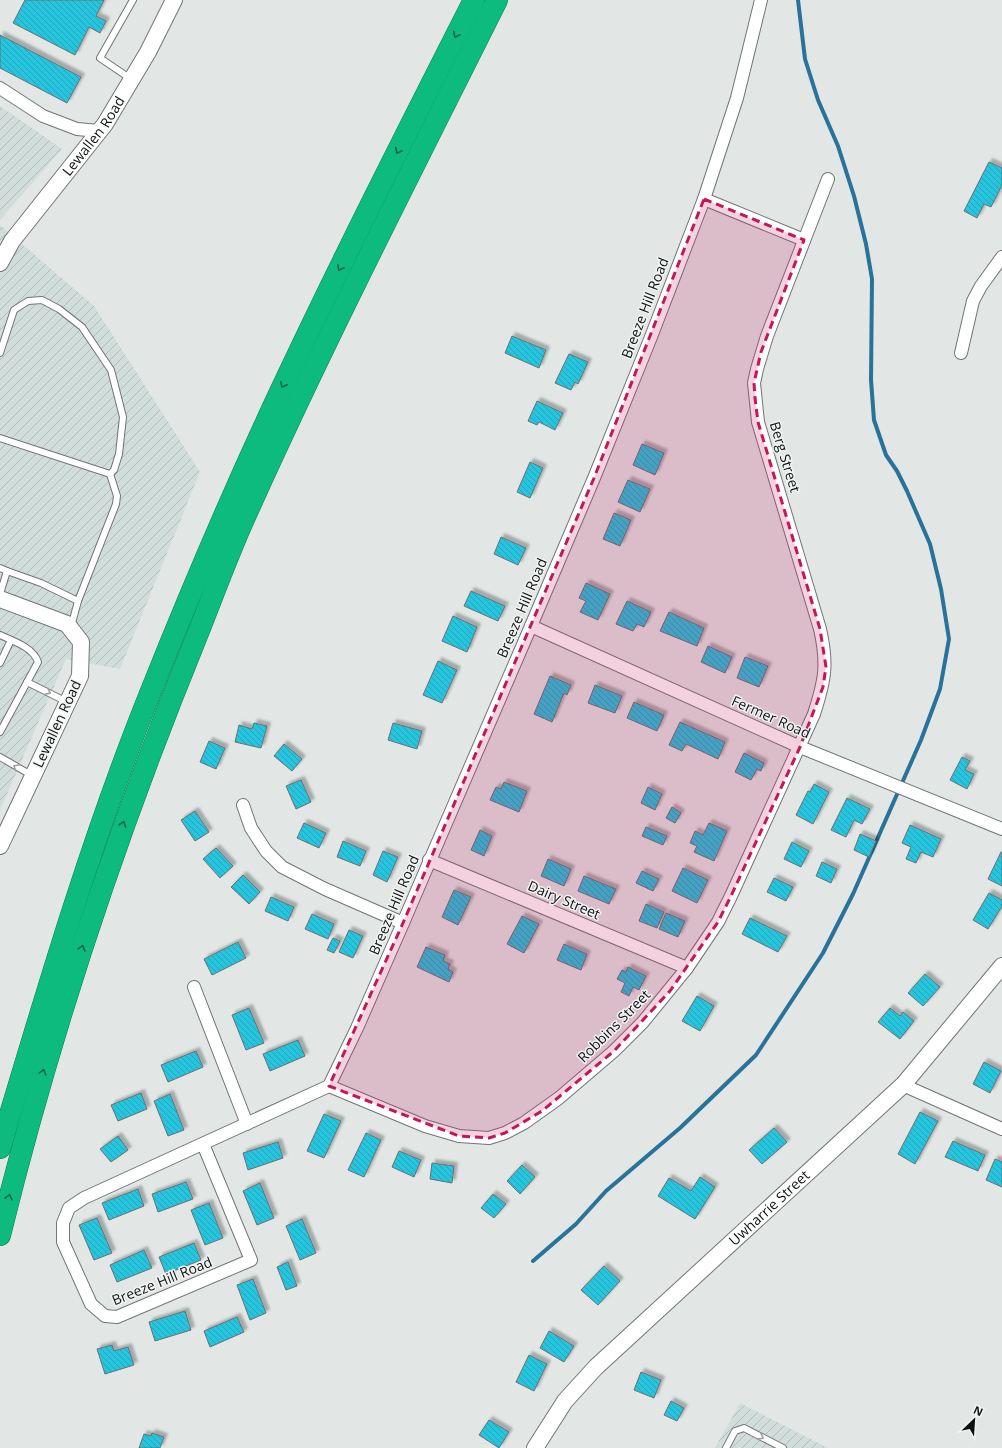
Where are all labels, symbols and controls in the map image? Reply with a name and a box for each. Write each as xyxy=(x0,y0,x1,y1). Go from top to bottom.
one-way arrow xyxy=(453,31,461,38)
street label: Lewallen Road xyxy=(58,93,128,180)
one-way arrow xyxy=(395,147,403,154)
street label: Breeze Hill Road xyxy=(617,255,672,361)
one-way arrow xyxy=(337,263,345,271)
one-way arrow xyxy=(281,380,288,388)
street label: Berg Street xyxy=(766,419,805,495)
street label: Breeze Hill Road xyxy=(492,555,551,661)
street label: Lewallen Road xyxy=(28,677,85,771)
one-way arrow xyxy=(43,687,51,695)
street label: Fermer Road xyxy=(729,691,814,742)
one-way arrow xyxy=(13,764,20,771)
one-way arrow xyxy=(118,821,127,828)
street label: Breeze Hill Road xyxy=(364,852,423,958)
street label: Dairy Street xyxy=(525,876,603,923)
one-way arrow xyxy=(77,944,86,951)
street label: Robbins Street xyxy=(573,985,654,1066)
one-way arrow xyxy=(38,1068,47,1075)
street label: Uwharrie Street xyxy=(724,1166,813,1249)
one-way arrow xyxy=(5,1194,13,1200)
street label: Breeze Hill Road xyxy=(109,1252,215,1309)
north arrow xyxy=(954,1400,994,1440)
text: N xyxy=(971,1402,986,1419)
one-way arrow xyxy=(757,1432,764,1439)

